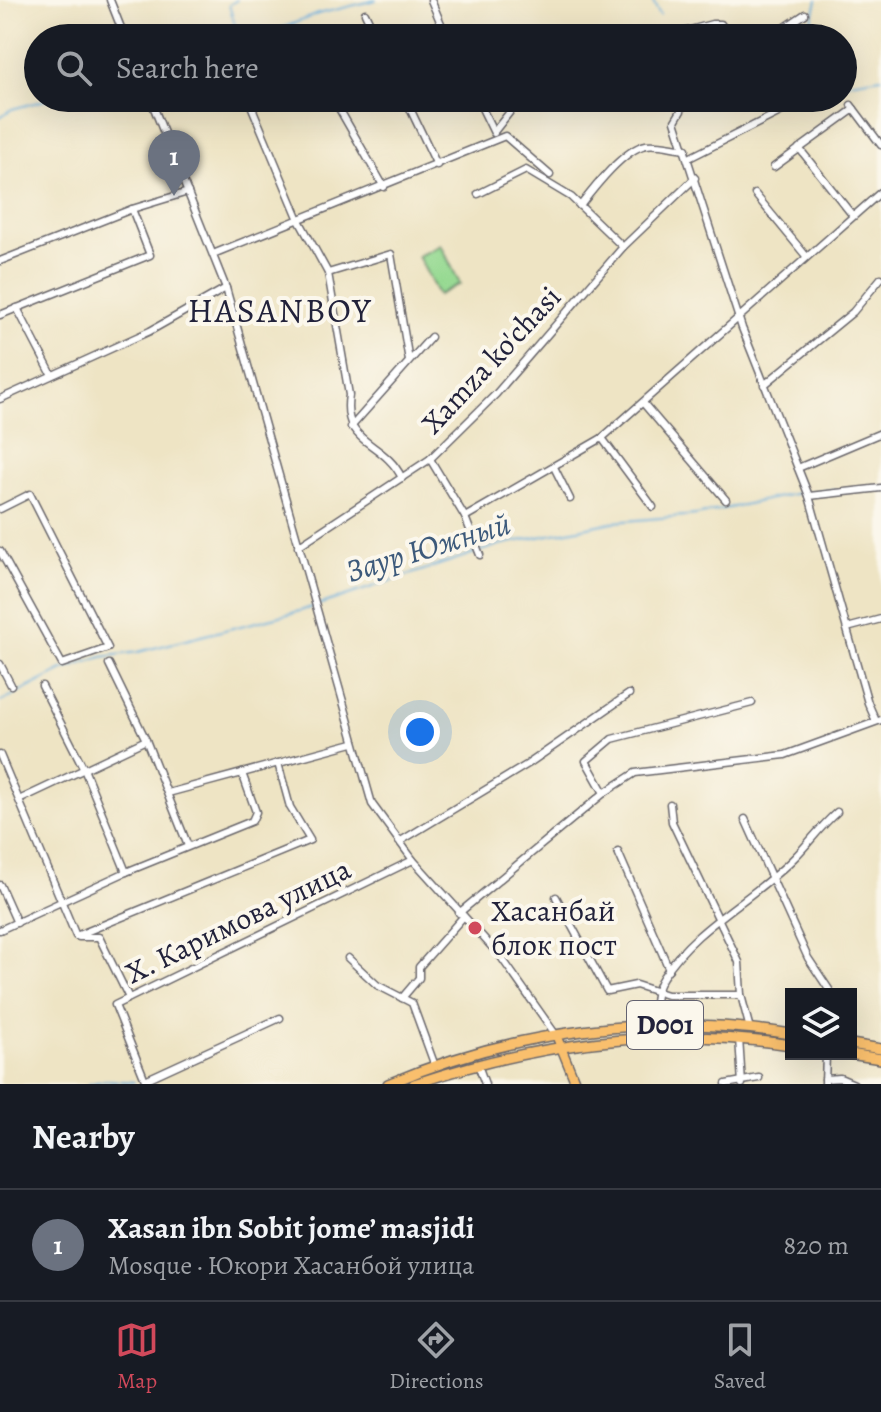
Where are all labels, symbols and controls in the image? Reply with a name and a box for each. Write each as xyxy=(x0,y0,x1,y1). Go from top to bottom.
search box xyxy=(24,24,857,112)
icon: search xyxy=(52,46,96,90)
text: Search here xyxy=(116,48,259,88)
pin: 1 xyxy=(148,130,200,196)
street label: Xamza ko'chasi xyxy=(412,278,570,442)
district label: HASANBOY xyxy=(188,287,372,334)
water label: Заур Южный xyxy=(340,501,516,593)
your location xyxy=(400,712,440,752)
street label: Х. Каримова улица xyxy=(119,849,358,993)
place label: Хасанбай блок пост xyxy=(491,891,617,965)
marker: Хасанбай блок пост xyxy=(466,919,484,937)
map controls xyxy=(785,988,857,1060)
button: layers xyxy=(785,988,857,1060)
road number: D001 xyxy=(627,1001,703,1049)
text: Nearby xyxy=(32,1113,135,1160)
text: Xasan ibn Sobit jome’ masjidi xyxy=(108,1208,475,1248)
text: 1 xyxy=(53,1228,63,1263)
text: 820 m xyxy=(783,1228,849,1263)
text: Mosque · Юкори Хасанбой улица xyxy=(108,1248,474,1283)
tab: Map xyxy=(115,1318,159,1396)
tab: Directions xyxy=(389,1318,484,1396)
tab: Saved xyxy=(714,1318,766,1396)

